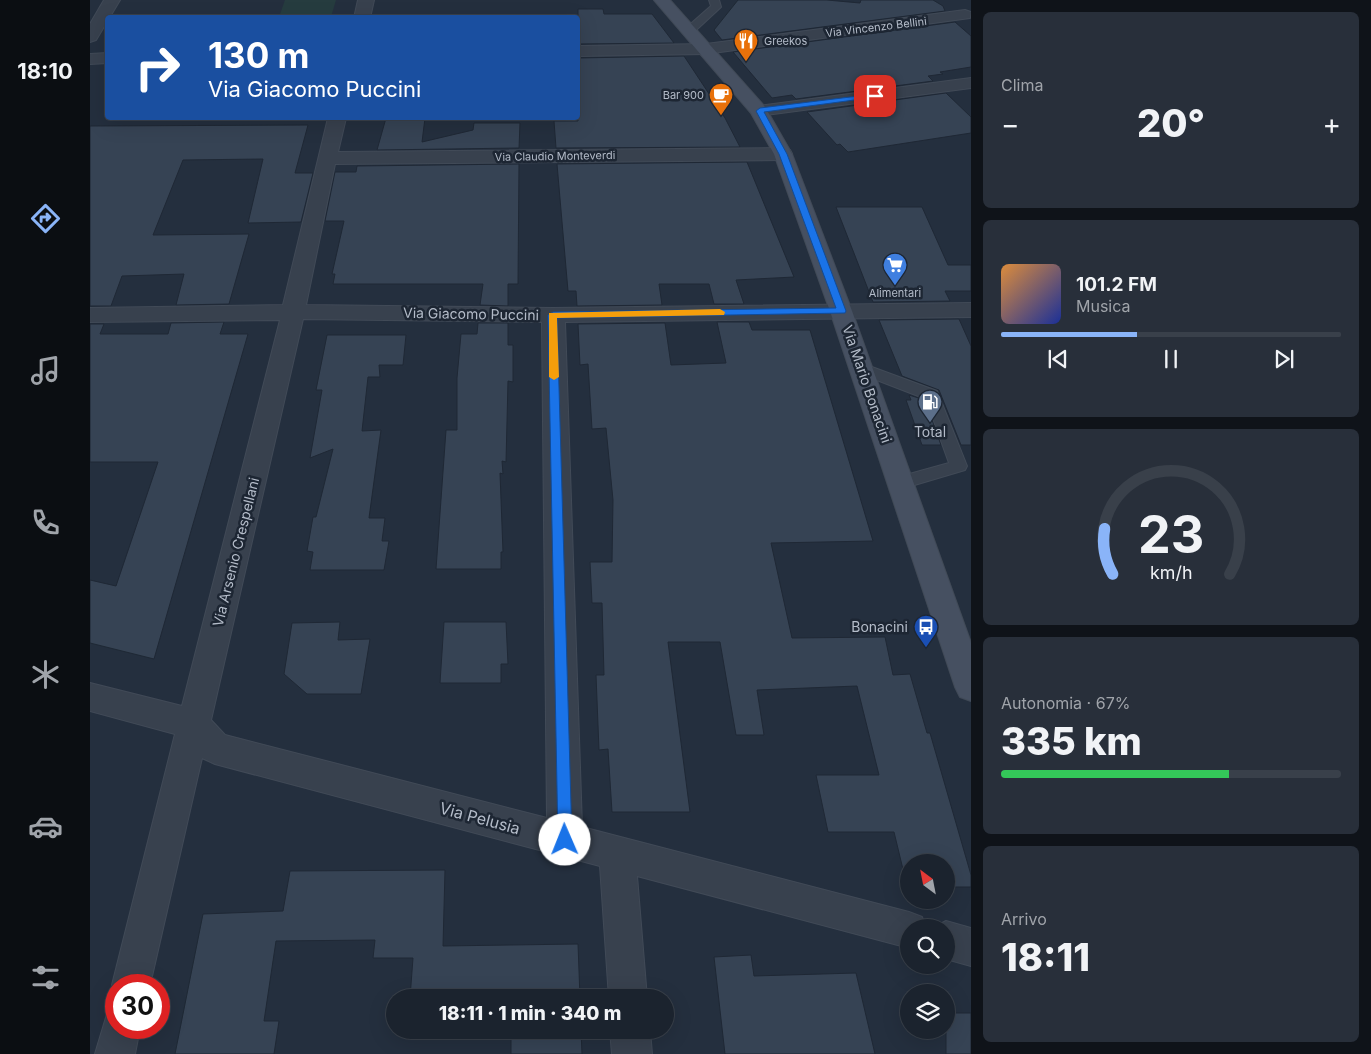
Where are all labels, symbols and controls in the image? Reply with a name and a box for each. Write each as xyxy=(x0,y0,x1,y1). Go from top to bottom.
street label: Via Vincenzo Bellini xyxy=(825,14,927,40)
restaurant icon: Greekos xyxy=(733,28,759,62)
text: 130 m xyxy=(208,34,310,76)
place label: Greekos xyxy=(764,34,807,48)
icon: right xyxy=(125,35,190,100)
text: 18:10 xyxy=(17,58,73,84)
pin xyxy=(854,75,896,117)
text: Clima xyxy=(1001,75,1043,95)
text: Via Giacomo Puccini xyxy=(208,76,421,102)
cafe icon: Bar 900 xyxy=(708,82,734,116)
icon: arrive xyxy=(861,82,889,110)
place label: Bar 900 xyxy=(663,88,704,102)
text: 20° xyxy=(1137,100,1205,146)
text: − xyxy=(1001,107,1020,141)
text: + xyxy=(1322,107,1341,141)
street label: Via Claudio Monteverdi xyxy=(495,148,615,164)
icon: directions xyxy=(28,201,63,236)
supermarket icon: Alimentari xyxy=(882,252,908,286)
text: 101.2 FM xyxy=(1076,273,1157,296)
place label: Alimentari xyxy=(869,286,921,300)
text: Musica xyxy=(1076,296,1131,316)
street label: Via Giacomo Puccini xyxy=(403,304,539,323)
street label: Via Mario Bonacini xyxy=(839,323,896,445)
icon: previous xyxy=(1044,345,1072,373)
icon: pause xyxy=(1157,345,1185,373)
icon: next xyxy=(1270,345,1298,373)
icon: music xyxy=(28,353,63,388)
fuel station icon: Total xyxy=(917,389,943,423)
place label: Total xyxy=(914,423,946,440)
street label: Via Arsenio Crespellani xyxy=(209,476,262,628)
text: 23 xyxy=(1138,503,1204,566)
icon: phone xyxy=(28,505,63,540)
text: km/h xyxy=(1150,562,1192,583)
bus stop icon: Bonacini xyxy=(913,614,939,648)
place label: Bonacini xyxy=(851,618,908,635)
icon: climate xyxy=(28,657,63,692)
text: Autonomia · 67% xyxy=(1001,693,1130,713)
text: 335 km xyxy=(1001,718,1142,764)
street label: Via Pelusia xyxy=(438,798,522,838)
icon: car xyxy=(28,809,63,844)
position arrow xyxy=(538,813,590,865)
north arrow xyxy=(900,854,955,909)
map controls xyxy=(900,854,955,1039)
text: Arrivo xyxy=(1001,909,1047,929)
button: search xyxy=(900,919,955,974)
text: 18:11 xyxy=(1001,934,1090,980)
icon: filters xyxy=(28,960,63,995)
speed limit sign: 30 xyxy=(105,974,170,1039)
button: layers xyxy=(900,984,955,1039)
text: 18:11 · 1 min · 340 m xyxy=(439,1002,621,1025)

